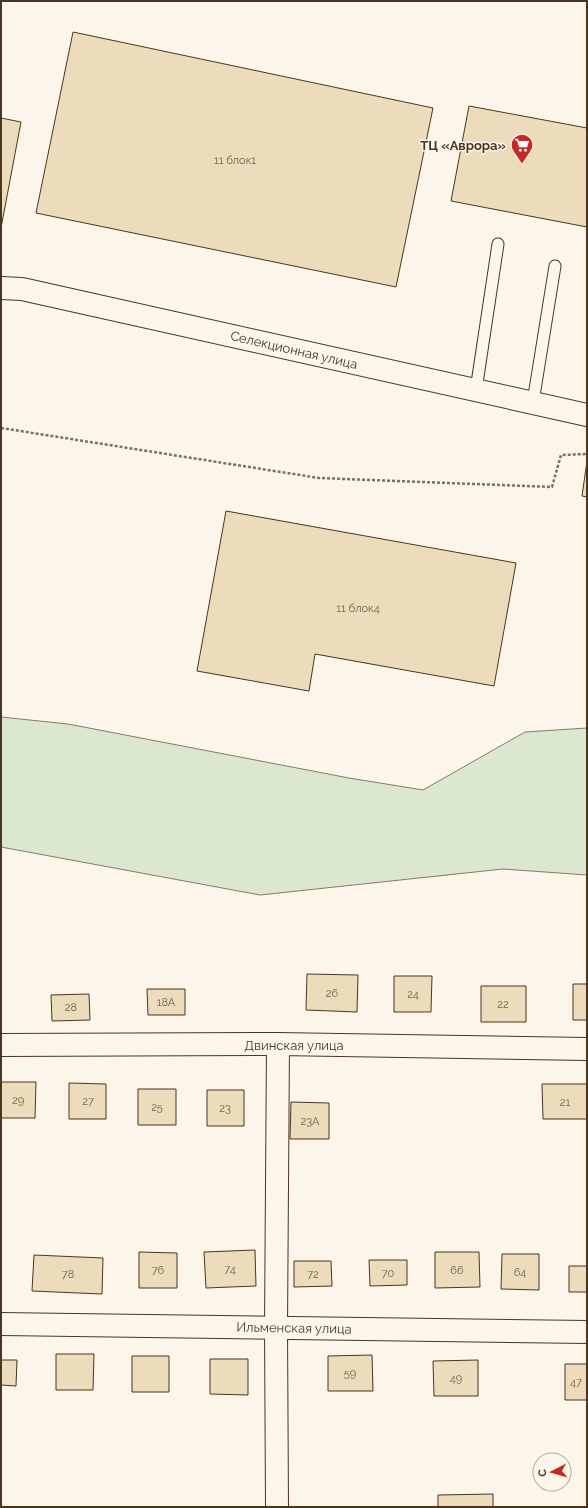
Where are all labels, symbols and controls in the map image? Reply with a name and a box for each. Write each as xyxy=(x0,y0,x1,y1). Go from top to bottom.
supermarket icon: ТЦ «Аврора» xyxy=(509,132,535,165)
place label: ТЦ «Аврора» xyxy=(420,138,506,153)
house number: 11 блок1 xyxy=(214,154,256,167)
street label: Селекционная улица xyxy=(229,328,359,372)
house number: 11 блок4 xyxy=(336,602,380,615)
house number: 26 xyxy=(326,987,339,1000)
house number: 24 xyxy=(407,988,419,1001)
house number: 18А xyxy=(157,996,176,1009)
house number: 22 xyxy=(497,998,509,1011)
house number: 28 xyxy=(65,1001,77,1014)
street label: Двинская улица xyxy=(244,1038,344,1053)
house number: 29 xyxy=(12,1094,24,1107)
house number: 27 xyxy=(82,1095,94,1108)
house number: 21 xyxy=(560,1096,571,1109)
house number: 25 xyxy=(151,1101,163,1114)
house number: 23 xyxy=(219,1102,231,1115)
house number: 23А xyxy=(300,1115,320,1128)
house number: 74 xyxy=(224,1263,236,1276)
house number: 76 xyxy=(152,1264,165,1277)
house number: 66 xyxy=(450,1264,464,1277)
house number: 64 xyxy=(514,1266,526,1279)
house number: 70 xyxy=(382,1267,395,1280)
house number: 78 xyxy=(62,1268,74,1281)
house number: 72 xyxy=(307,1268,319,1281)
street label: Ильменская улица xyxy=(236,1319,352,1337)
house number: 59 xyxy=(344,1367,356,1380)
house number: 49 xyxy=(450,1372,462,1385)
house number: 47 xyxy=(570,1376,582,1389)
north arrow xyxy=(532,1452,572,1492)
text: С xyxy=(536,1468,549,1477)

